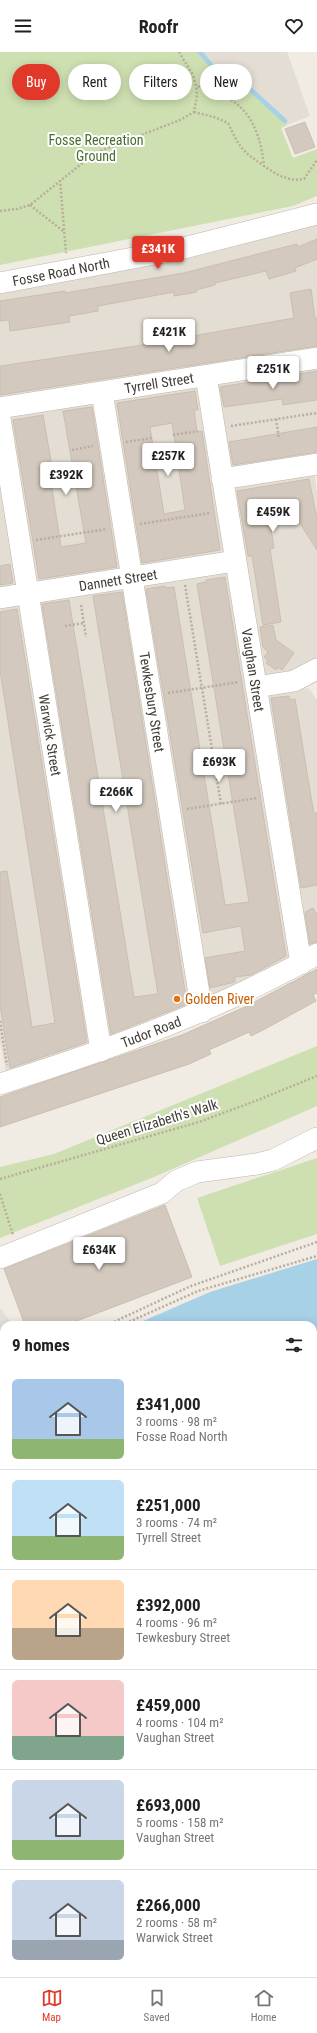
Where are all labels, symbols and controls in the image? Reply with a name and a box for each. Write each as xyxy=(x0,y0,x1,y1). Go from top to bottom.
icon: menu xyxy=(12,15,34,37)
icon: heart xyxy=(283,15,305,37)
text: Roofr xyxy=(139,16,178,37)
chip: Buy xyxy=(12,64,60,100)
chip: Rent xyxy=(68,64,121,100)
chip: Filters xyxy=(129,64,192,100)
chip: New xyxy=(200,64,252,100)
park label: Fosse Recreation Ground xyxy=(48,132,144,164)
pin: £341K xyxy=(130,236,186,270)
text: £341K xyxy=(141,241,175,256)
street label: Fosse Road North xyxy=(11,255,111,289)
pin: £421K xyxy=(141,319,197,353)
text: £421K xyxy=(152,324,186,339)
pin: £251K xyxy=(245,356,301,390)
text: £251K xyxy=(256,361,290,376)
street label: Tyrrell Street xyxy=(123,370,195,396)
pin: £257K xyxy=(140,443,196,477)
text: £257K xyxy=(151,448,185,463)
pin: £392K xyxy=(38,462,94,496)
text: £392K xyxy=(49,467,83,482)
pin: £459K xyxy=(245,499,301,533)
text: £459K xyxy=(256,504,290,519)
street label: Dannett Street xyxy=(78,566,158,594)
street label: Vaughan Street xyxy=(239,627,267,713)
street label: Tewkesbury Street xyxy=(136,651,168,753)
street label: Warwick Street xyxy=(36,693,64,777)
pin: £693K xyxy=(191,749,247,783)
text: £693K xyxy=(202,754,236,769)
pin: £266K xyxy=(88,779,144,813)
text: £266K xyxy=(99,784,133,799)
place label: Golden River xyxy=(185,991,254,1007)
marker: Golden River xyxy=(172,994,182,1004)
street label: Tudor Road xyxy=(119,1013,183,1051)
street label: Queen Elizabeth's Walk xyxy=(94,1096,220,1148)
pin: £634K xyxy=(71,1237,127,1271)
text: £634K xyxy=(82,1242,116,1257)
icon: filters xyxy=(283,1334,305,1356)
text: 9 homes xyxy=(12,1335,70,1355)
text: £341,000 xyxy=(136,1394,201,1414)
icon: home xyxy=(44,1395,92,1443)
text: 3 rooms · 98 m² xyxy=(136,1414,217,1429)
text: Fosse Road North xyxy=(136,1429,228,1444)
text: £251,000 xyxy=(136,1495,201,1515)
icon: home xyxy=(44,1496,92,1544)
text: 3 rooms · 74 m² xyxy=(136,1515,217,1530)
text: Tyrrell Street xyxy=(136,1530,201,1545)
text: £392,000 xyxy=(136,1595,201,1615)
icon: home xyxy=(44,1596,92,1644)
text: 4 rooms · 96 m² xyxy=(136,1615,217,1630)
text: Tewkesbury Street xyxy=(136,1630,230,1645)
text: £459,000 xyxy=(136,1695,201,1715)
icon: home xyxy=(44,1696,92,1744)
text: 4 rooms · 104 m² xyxy=(136,1715,223,1730)
text: Vaughan Street xyxy=(136,1730,214,1745)
text: £693,000 xyxy=(136,1795,201,1815)
icon: home xyxy=(44,1796,92,1844)
text: 5 rooms · 158 m² xyxy=(136,1815,223,1830)
text: Vaughan Street xyxy=(136,1830,214,1845)
text: £266,000 xyxy=(136,1895,201,1915)
icon: home xyxy=(44,1896,92,1944)
text: 2 rooms · 58 m² xyxy=(136,1915,217,1930)
text: Warwick Street xyxy=(136,1930,213,1945)
tab: Map xyxy=(41,1987,63,2024)
tab: Saved xyxy=(144,1987,170,2024)
tab: Home xyxy=(251,1987,276,2024)

